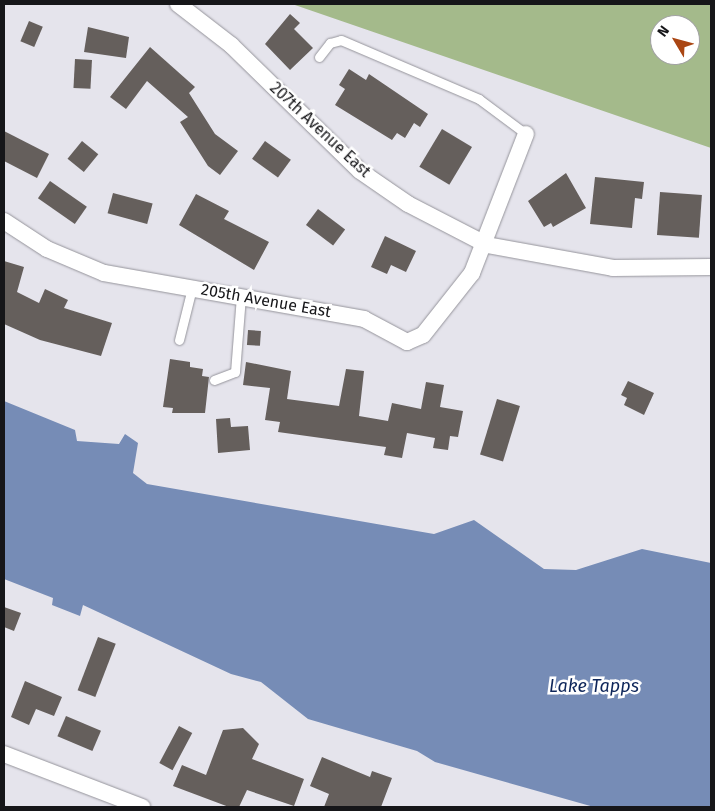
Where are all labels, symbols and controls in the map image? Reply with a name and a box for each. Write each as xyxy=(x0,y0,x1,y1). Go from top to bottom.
north arrow xyxy=(650,15,700,65)
text: N xyxy=(654,22,673,40)
street label: 207th Avenue East xyxy=(266,78,374,182)
street label: 205th Avenue East xyxy=(200,280,332,322)
water label: Lake Tapps xyxy=(549,675,639,697)

